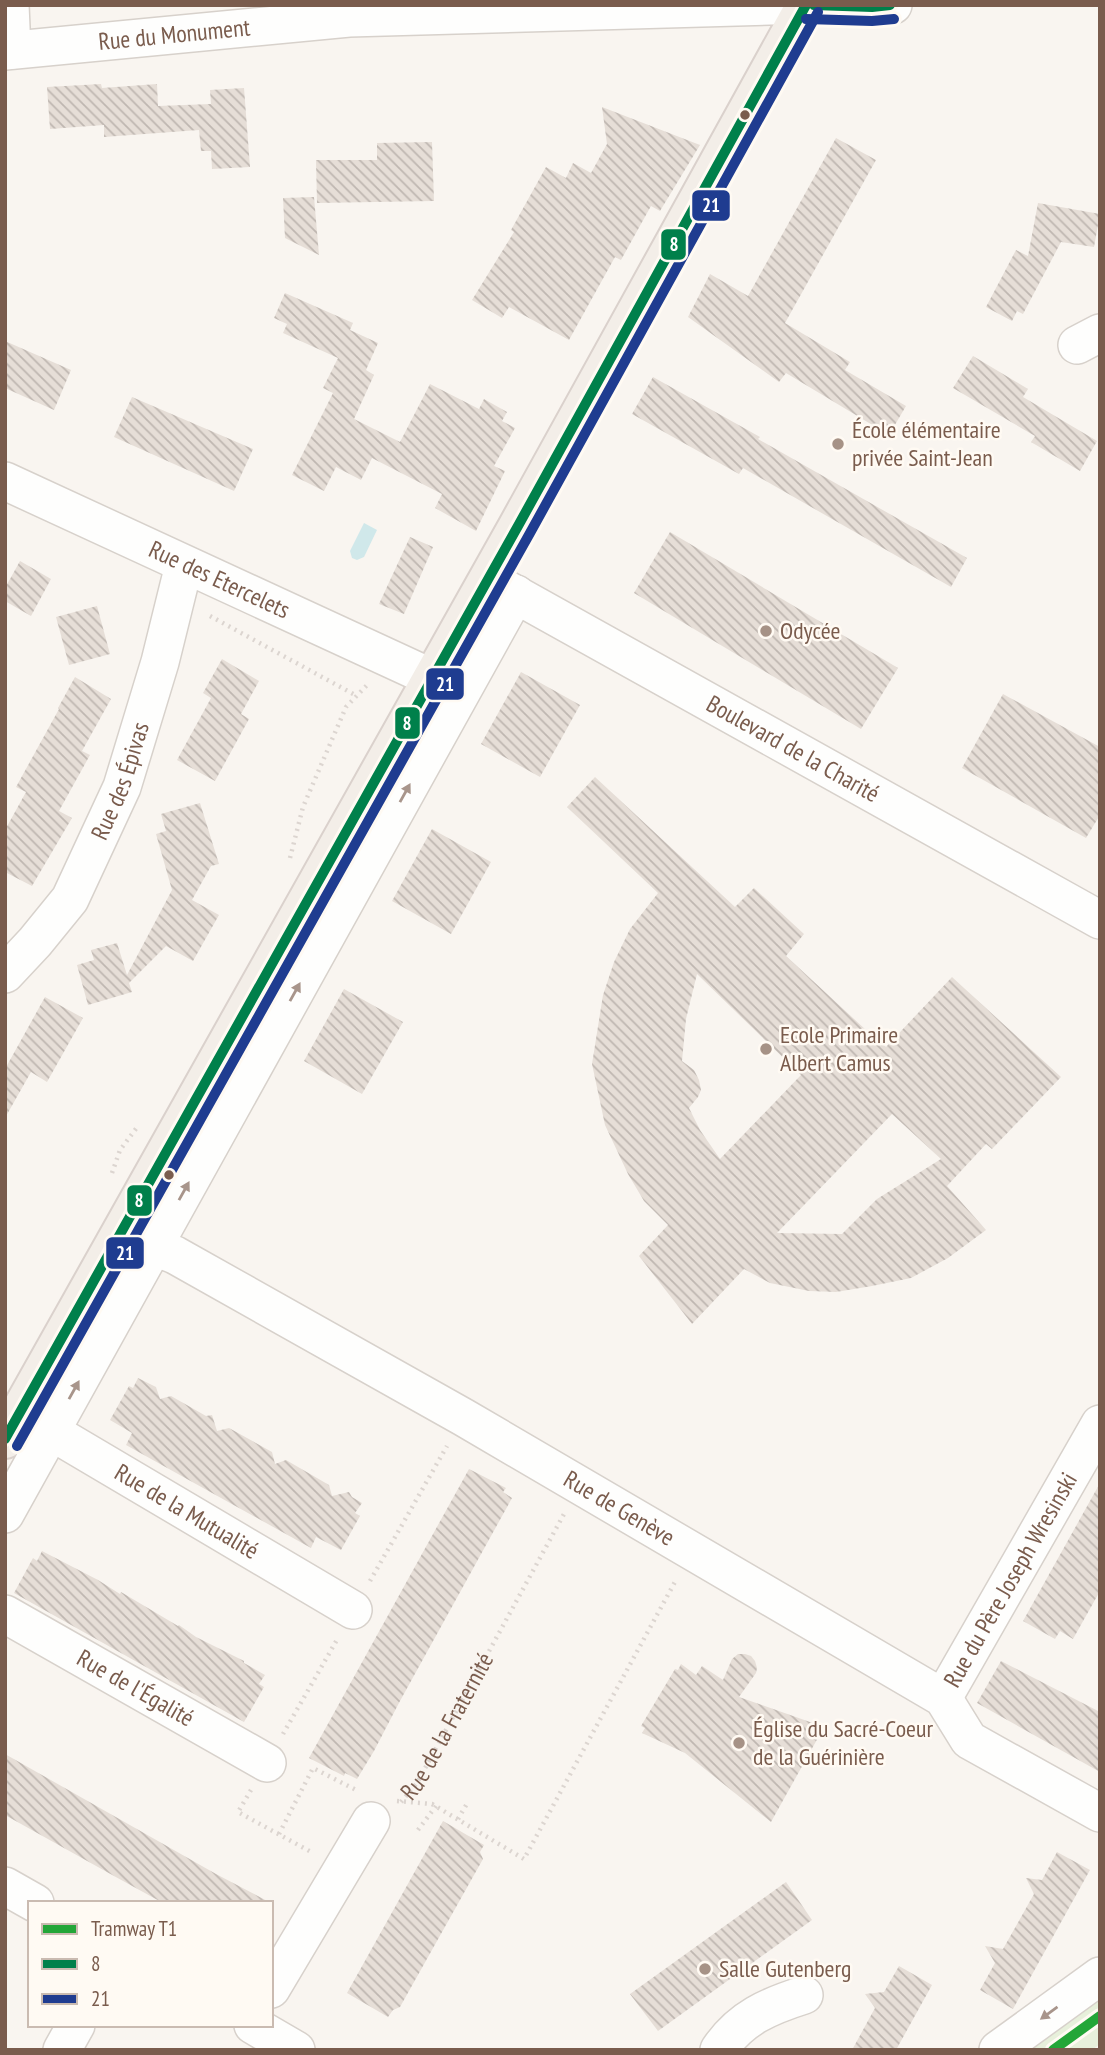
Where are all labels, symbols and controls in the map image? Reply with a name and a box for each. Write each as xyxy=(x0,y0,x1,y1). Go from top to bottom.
street label: Rue du Monument xyxy=(97,12,252,57)
unlabelled marker xyxy=(738,108,752,122)
line badge: 21 xyxy=(691,189,731,222)
text: 21 xyxy=(702,193,720,217)
line badge: 8 xyxy=(660,228,687,261)
text: 8 xyxy=(669,232,679,256)
place label: École élémentaire privée Saint-Jean xyxy=(852,414,1001,473)
marker: École élémentaire privée Saint-Jean xyxy=(830,436,846,452)
street label: Rue des Etercelets xyxy=(144,533,295,625)
place label: Odycée xyxy=(780,615,840,646)
marker: Odycée xyxy=(758,623,774,639)
line badge: 21 xyxy=(425,667,465,701)
text: 21 xyxy=(436,672,454,696)
street label: Boulevard de la Charité xyxy=(701,688,885,809)
line badge: 8 xyxy=(394,706,421,740)
text: 8 xyxy=(402,711,412,735)
street label: Rue des Épivas xyxy=(84,718,156,845)
one-way arrow xyxy=(399,783,411,803)
one-way arrow xyxy=(289,982,301,1001)
place label: Ecole Primaire Albert Camus xyxy=(780,1019,898,1078)
marker: Ecole Primaire Albert Camus xyxy=(758,1041,774,1057)
unlabelled marker xyxy=(162,1168,176,1182)
one-way arrow xyxy=(178,1181,190,1200)
line badge: 8 xyxy=(126,1184,153,1217)
text: 8 xyxy=(134,1188,144,1212)
line badge: 21 xyxy=(105,1236,145,1270)
text: 21 xyxy=(116,1241,134,1265)
one-way arrow xyxy=(68,1380,80,1399)
street label: Rue de la Mutualité xyxy=(109,1457,265,1566)
street label: Rue de Genève xyxy=(558,1463,680,1552)
street label: Rue du Père Joseph Wresinski xyxy=(936,1467,1084,1693)
street label: Rue de l'Égalité xyxy=(72,1642,200,1733)
street label: Rue de la Fraternité xyxy=(393,1647,500,1806)
place label: Église du Sacré-Coeur de la Guérinière xyxy=(753,1713,933,1772)
marker: Église du Sacré-Coeur de la Guérinière xyxy=(731,1735,747,1751)
legend xyxy=(28,1901,273,2027)
text: Tramway T1 xyxy=(91,1915,177,1942)
text: 8 xyxy=(91,1950,100,1977)
place label: Salle Gutenberg xyxy=(719,1953,851,1984)
marker: Salle Gutenberg xyxy=(697,1961,713,1977)
text: 21 xyxy=(91,1985,110,2012)
one-way arrow xyxy=(1040,2006,1058,2020)

